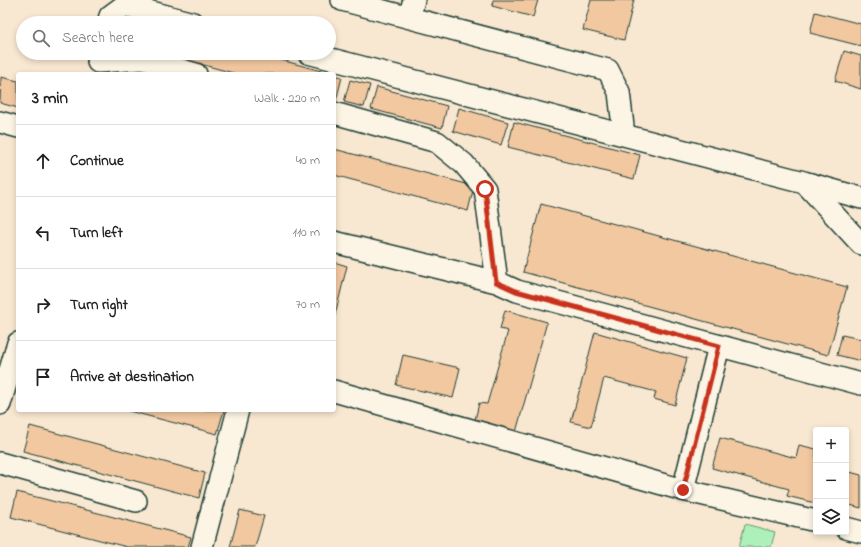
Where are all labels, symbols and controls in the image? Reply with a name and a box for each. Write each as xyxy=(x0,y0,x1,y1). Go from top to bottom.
search box xyxy=(16,16,336,60)
icon: search xyxy=(30,27,52,49)
text: Search here xyxy=(62,27,134,49)
text: 3 min xyxy=(32,86,68,111)
text: Walk · 220 m xyxy=(254,89,320,108)
icon: ahead xyxy=(32,150,54,172)
text: Continue xyxy=(70,150,124,172)
text: 40 m xyxy=(296,151,320,170)
route start xyxy=(476,180,494,198)
icon: left xyxy=(32,222,54,244)
text: Turn left xyxy=(70,222,123,244)
text: 110 m xyxy=(293,223,320,242)
icon: right xyxy=(32,294,54,316)
text: Turn right xyxy=(70,294,128,316)
text: 70 m xyxy=(296,295,320,314)
icon: arrive xyxy=(32,366,54,388)
text: Arrive at destination xyxy=(70,366,194,388)
map controls xyxy=(813,427,849,535)
button: + xyxy=(813,427,849,463)
button: − xyxy=(813,463,849,499)
route end xyxy=(674,481,692,499)
button: layers xyxy=(813,499,849,535)

